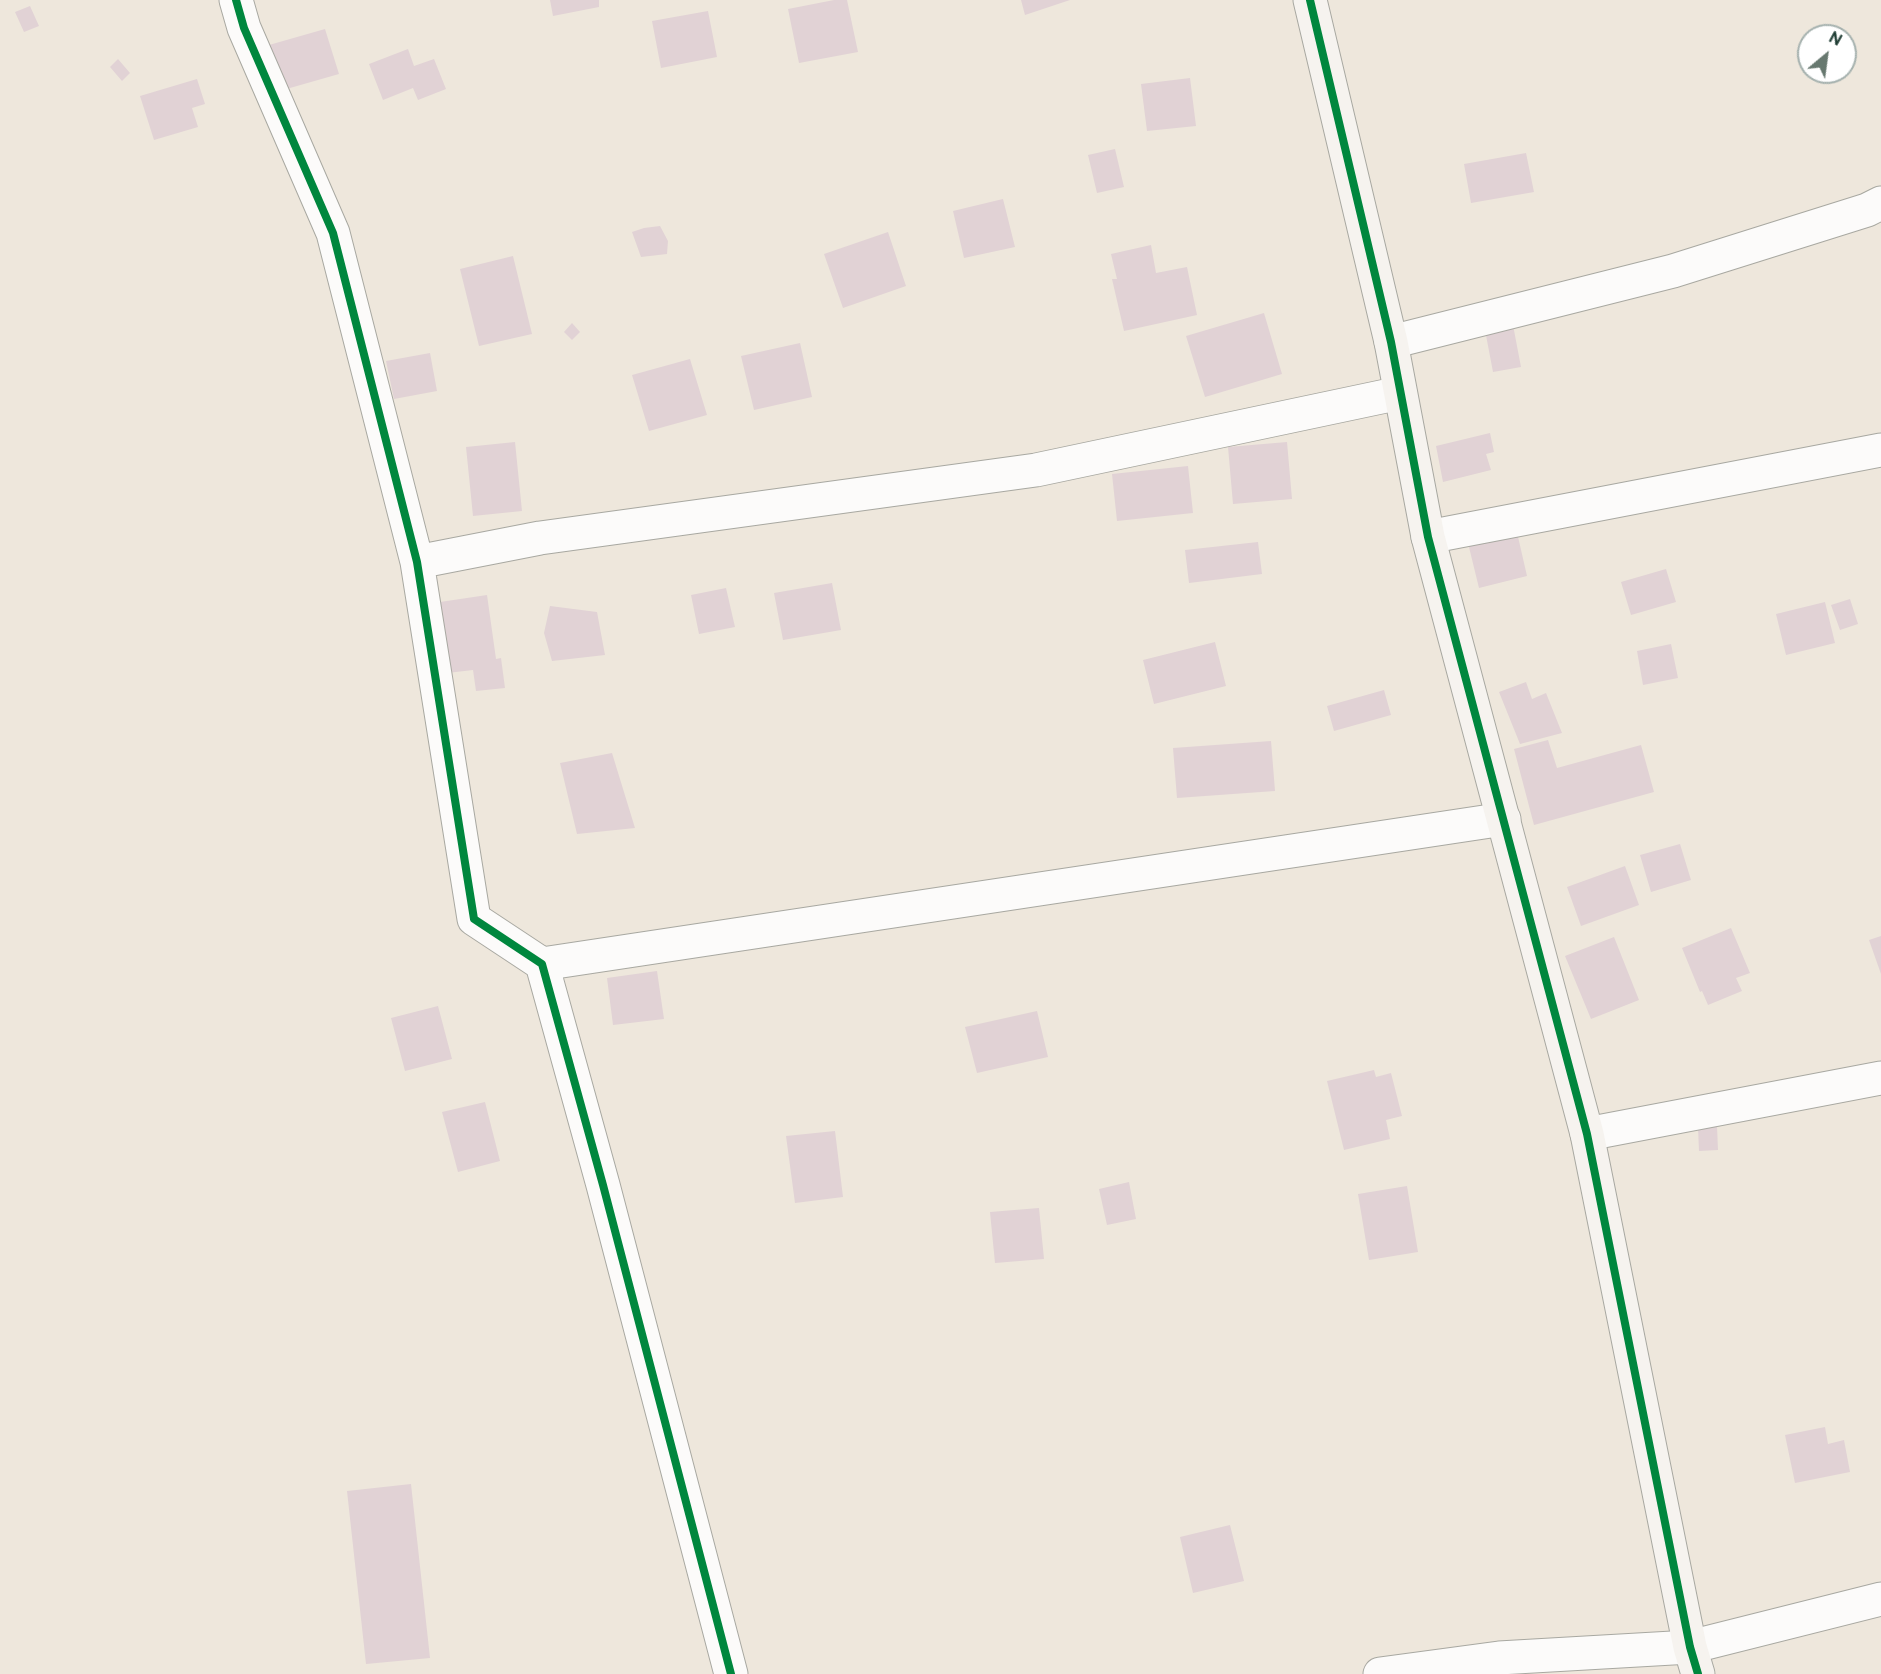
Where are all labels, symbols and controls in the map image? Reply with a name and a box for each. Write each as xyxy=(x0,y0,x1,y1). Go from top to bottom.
north arrow xyxy=(1797,24,1857,84)
text: N xyxy=(1825,28,1845,51)

